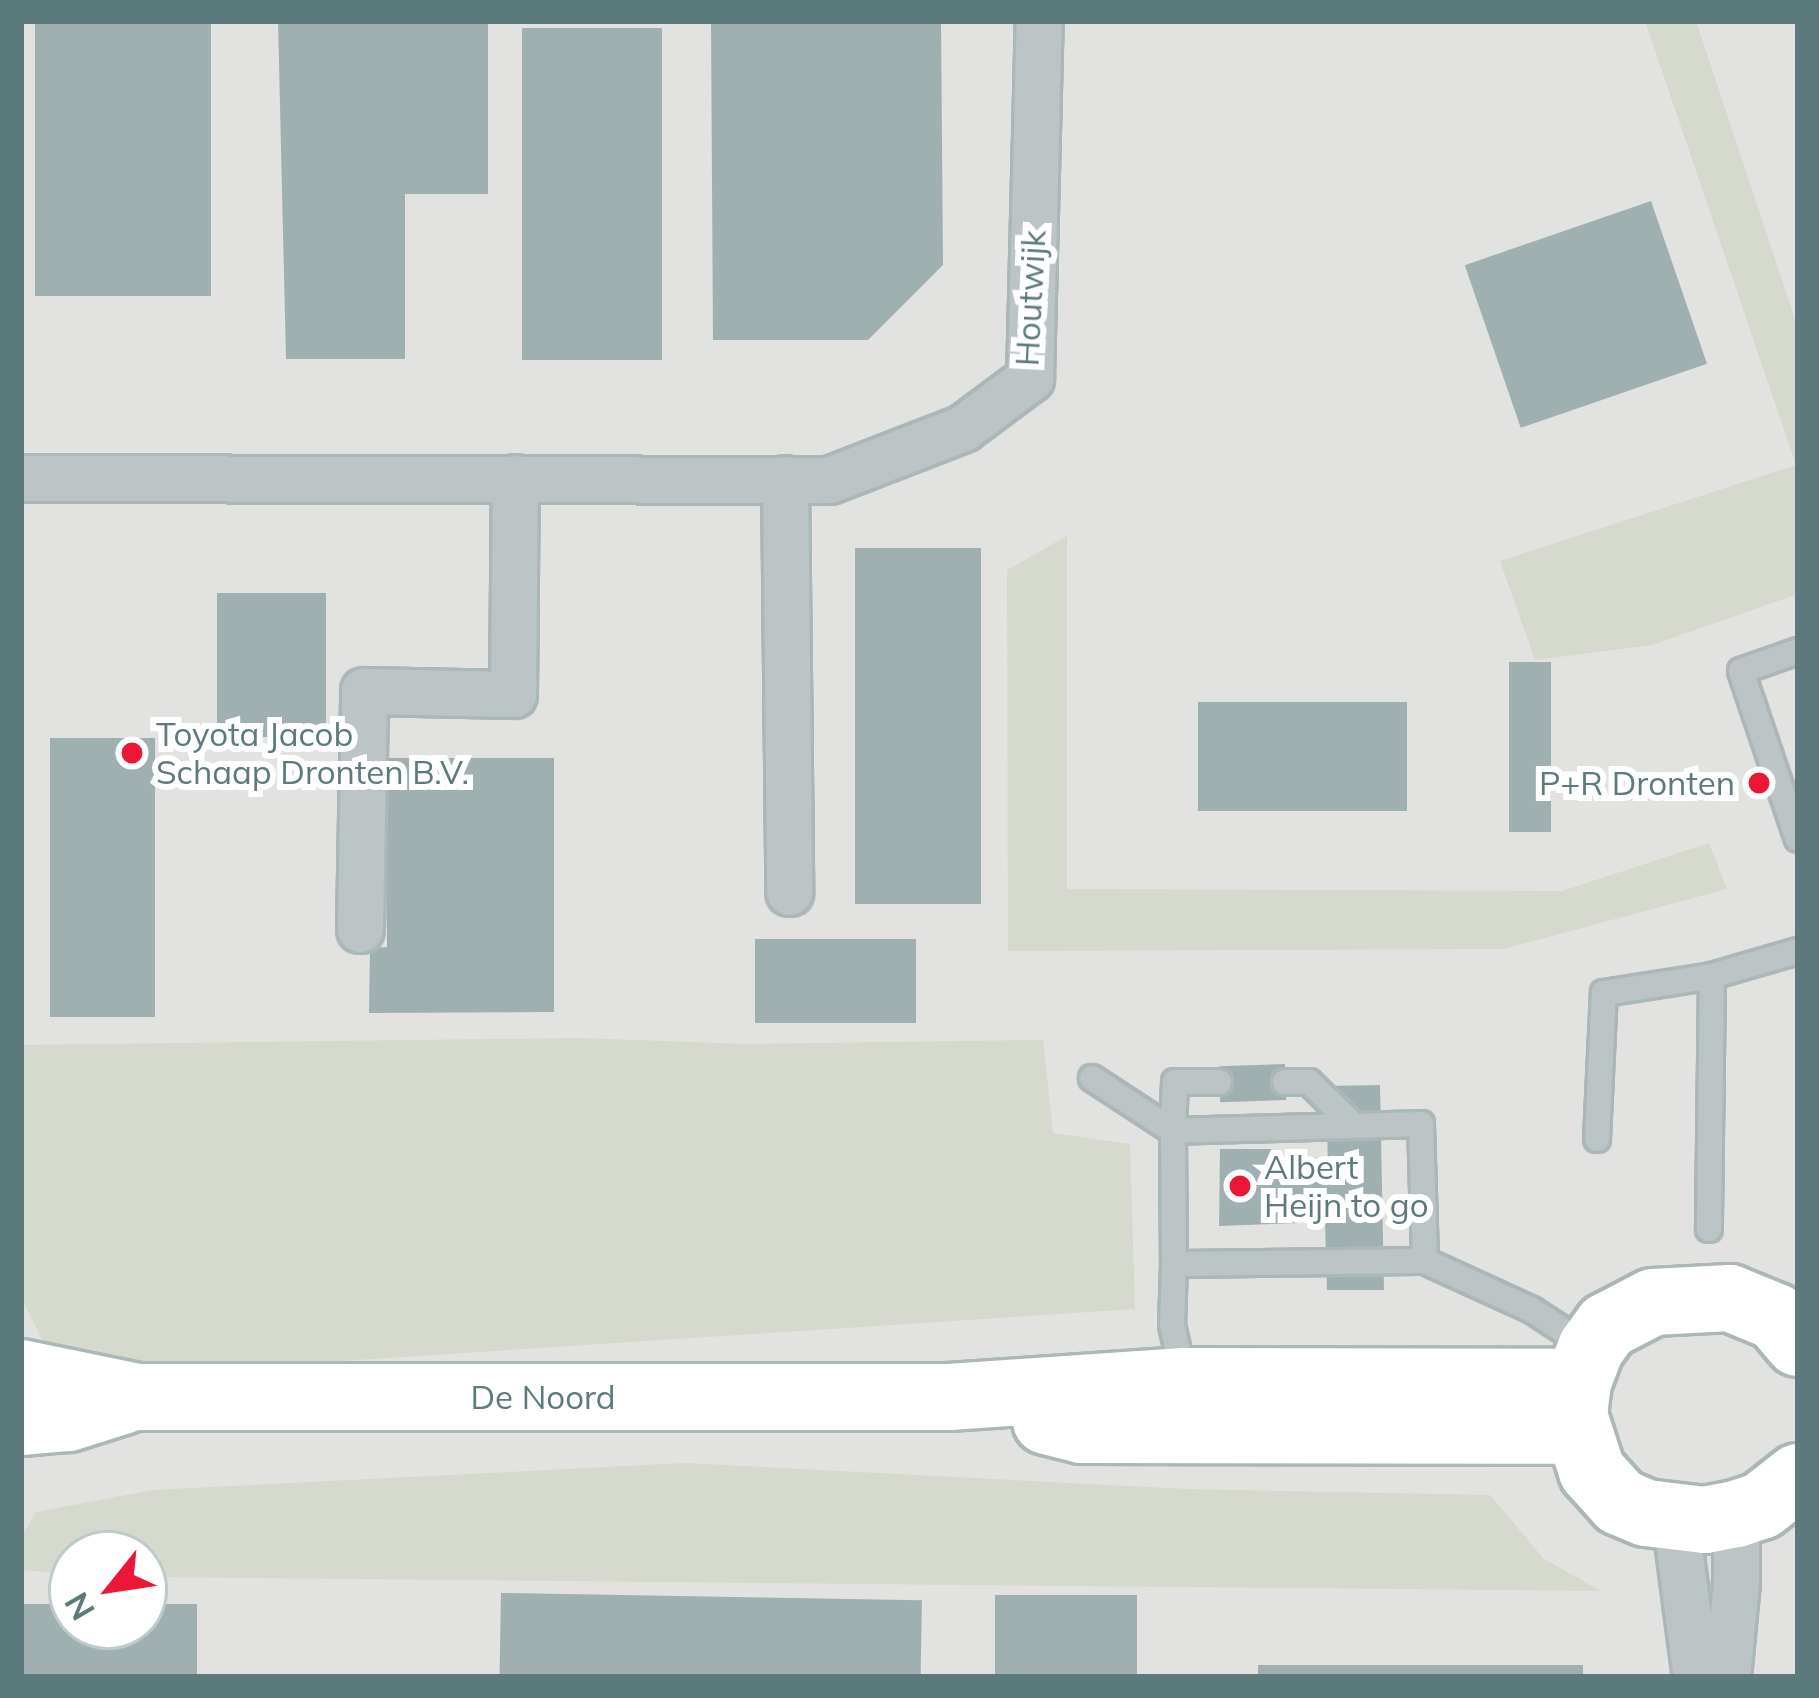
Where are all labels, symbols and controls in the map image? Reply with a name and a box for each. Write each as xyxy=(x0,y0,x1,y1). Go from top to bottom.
street label: Houtwijk xyxy=(1007,229,1053,367)
place label: Toyota Jacob Schaap Dronten B.V. xyxy=(156,714,469,792)
marker: Toyota Jacob Schaap Dronten B.V. xyxy=(119,740,145,766)
place label: P+R Dronten xyxy=(1539,763,1735,803)
marker: P+R Dronten xyxy=(1746,770,1772,796)
place label: Albert Heijn to go xyxy=(1264,1147,1428,1225)
marker: Albert Heijn to go xyxy=(1227,1173,1253,1199)
street label: De Noord xyxy=(470,1377,616,1417)
north arrow xyxy=(48,1530,168,1650)
text: N xyxy=(55,1586,103,1628)

